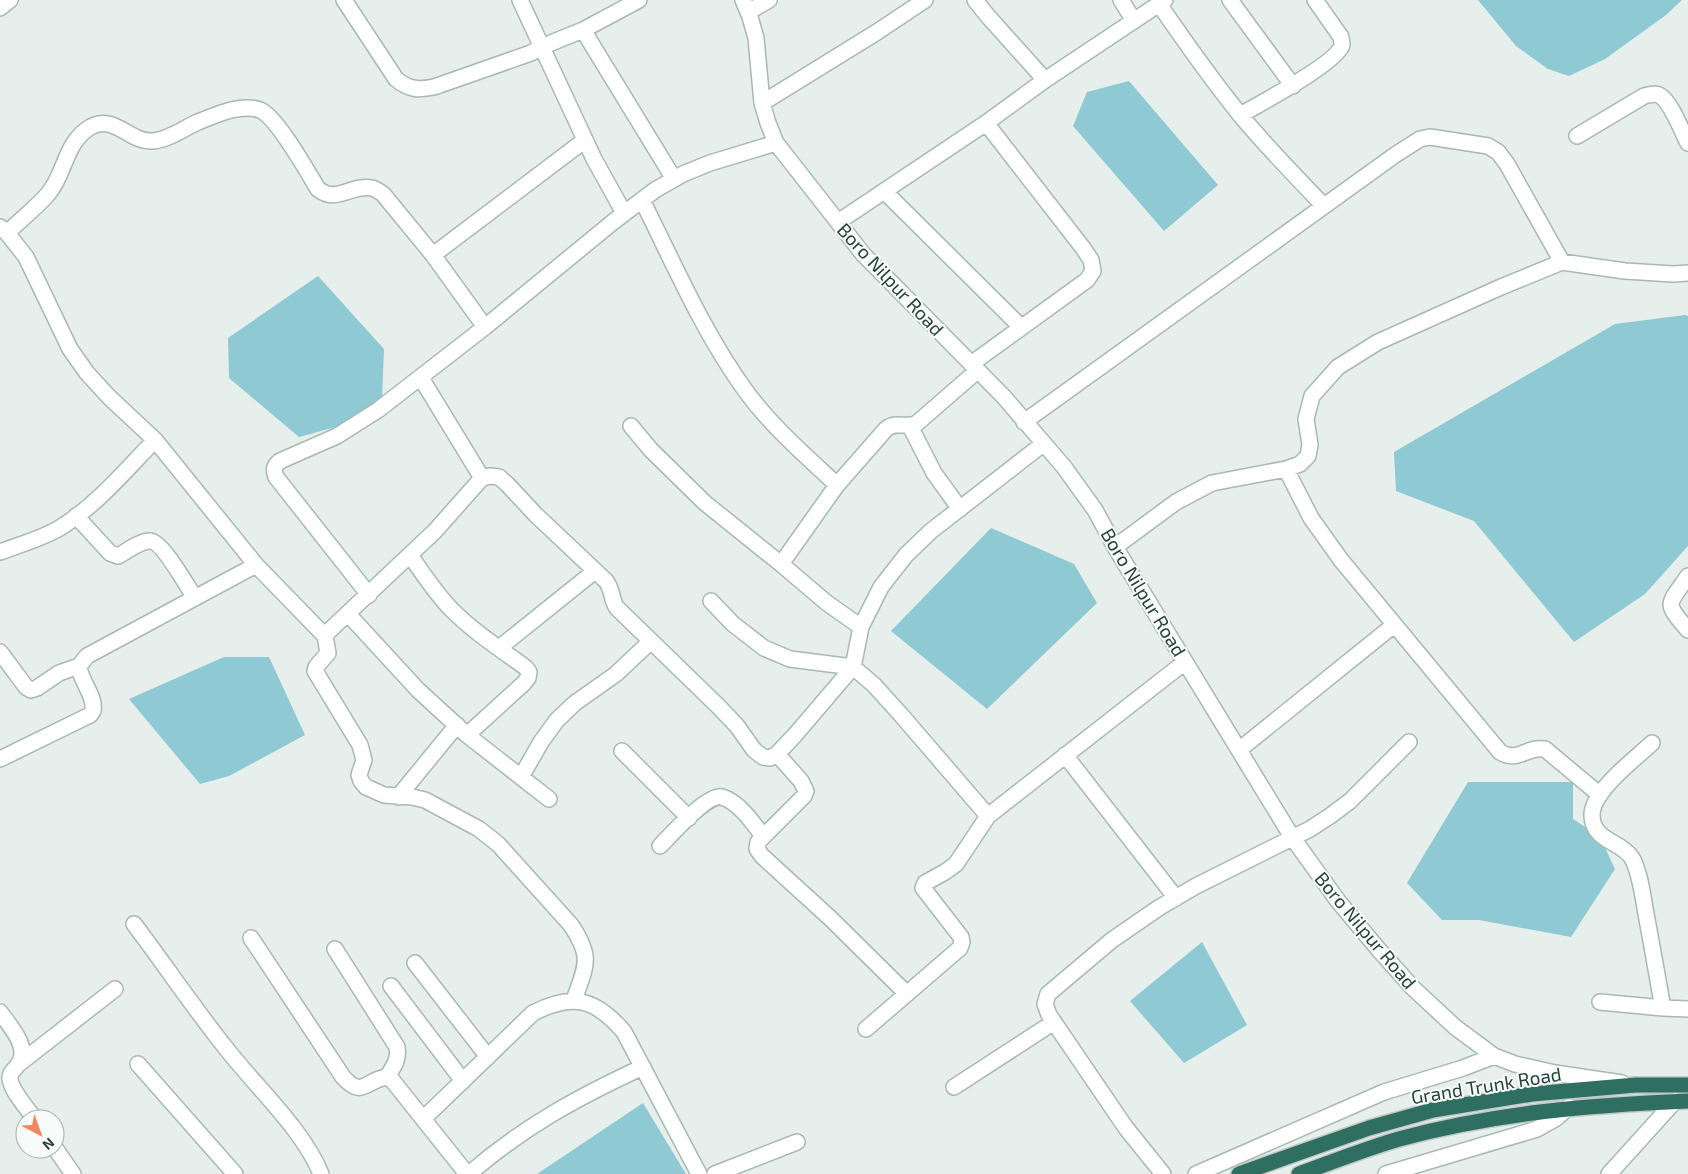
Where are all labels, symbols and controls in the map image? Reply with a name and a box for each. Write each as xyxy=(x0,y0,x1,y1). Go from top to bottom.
street label: Boro Nilpur Road xyxy=(833,218,949,340)
street label: Boro Nilpur Road xyxy=(1097,524,1191,660)
street label: Boro Nilpur Road xyxy=(1310,867,1422,993)
street label: Grand Trunk Road xyxy=(1409,1062,1563,1108)
north arrow xyxy=(15,1109,65,1159)
text: N xyxy=(39,1134,58,1154)

